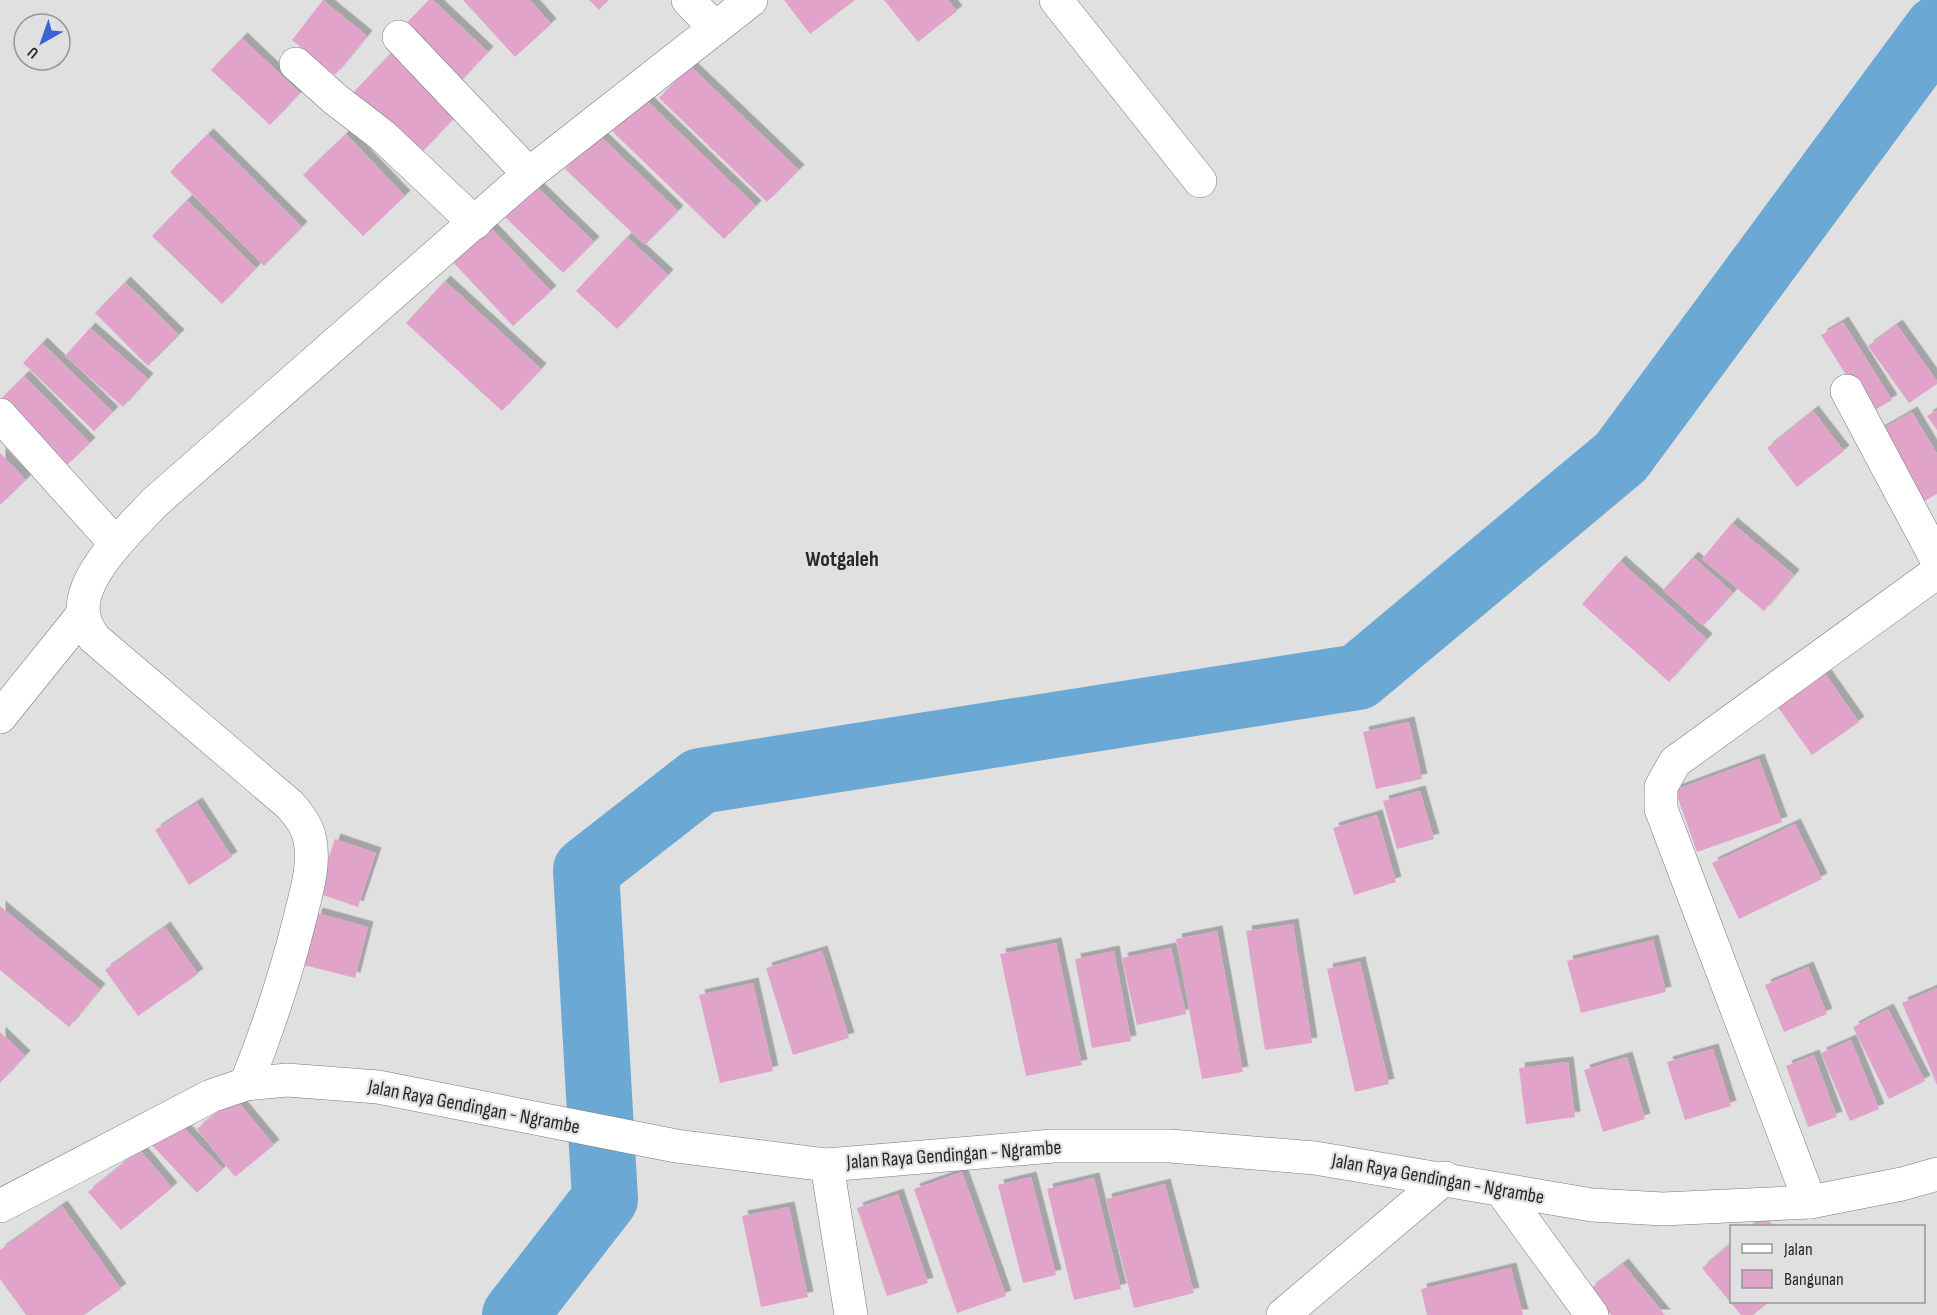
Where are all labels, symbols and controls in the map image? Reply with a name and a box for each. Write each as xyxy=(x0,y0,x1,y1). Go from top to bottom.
north arrow xyxy=(12,12,72,72)
text: U xyxy=(24,42,43,62)
district label: Wotgaleh xyxy=(805,546,879,573)
street label: Jalan Raya Gendingan - Ngrambe xyxy=(365,1074,582,1139)
street label: Jalan Raya Gendingan - Ngrambe xyxy=(845,1136,1062,1175)
street label: Jalan Raya Gendingan - Ngrambe xyxy=(1329,1148,1546,1210)
legend xyxy=(1730,1225,1925,1303)
text: Jalan xyxy=(1783,1239,1813,1260)
text: Bangunan xyxy=(1784,1269,1844,1290)

